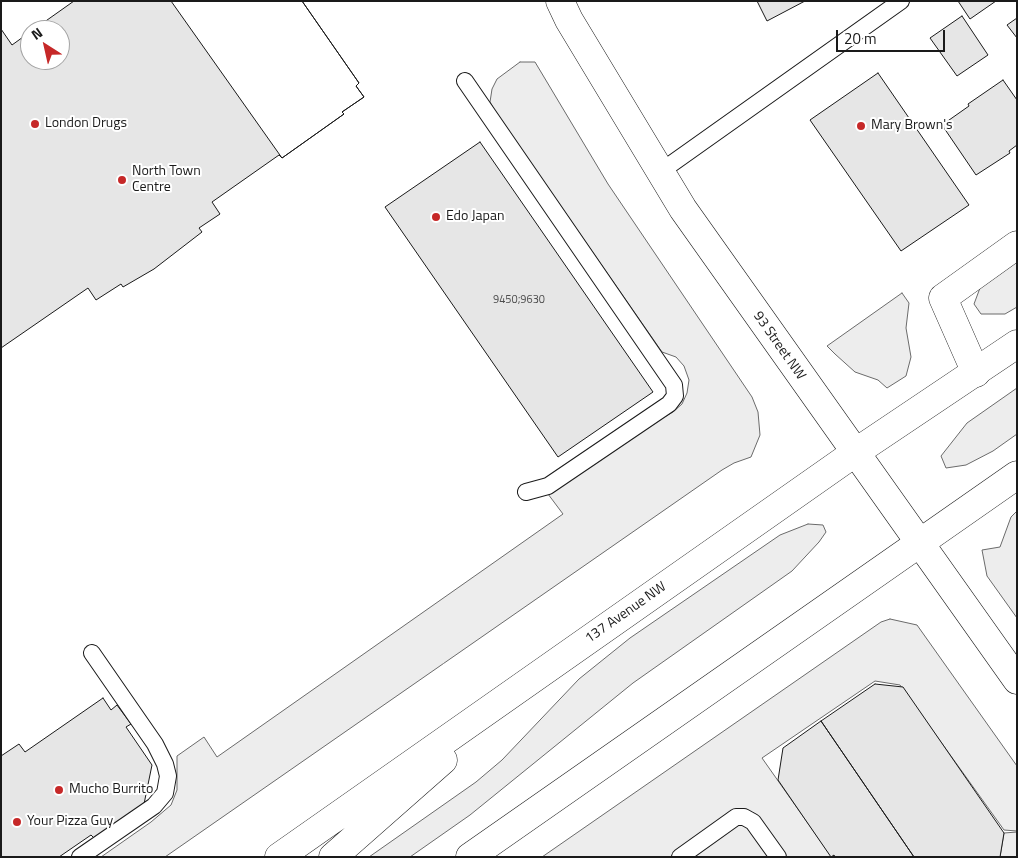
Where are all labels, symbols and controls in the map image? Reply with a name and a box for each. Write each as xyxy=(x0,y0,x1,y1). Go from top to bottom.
north arrow xyxy=(20,20,70,70)
scale bar xyxy=(838,20,947,52)
text: N xyxy=(27,22,47,45)
text: 20 m xyxy=(844,27,877,50)
place label: London Drugs xyxy=(45,116,127,132)
marker: London Drugs xyxy=(29,118,41,130)
place label: Mary Brown's xyxy=(871,118,952,134)
marker: Mary Brown's xyxy=(855,120,867,132)
place label: North Town Centre xyxy=(132,164,201,196)
marker: North Town Centre xyxy=(116,174,128,186)
place label: Edo Japan xyxy=(446,209,504,225)
marker: Edo Japan xyxy=(430,211,442,223)
house number: 9450;9630 xyxy=(493,293,545,307)
street label: 93 Street NW xyxy=(749,308,809,384)
street label: 137 Avenue NW xyxy=(582,579,670,647)
place label: Mucho Burrito xyxy=(69,782,153,798)
marker: Mucho Burrito xyxy=(53,784,65,796)
place label: Your Pizza Guy xyxy=(27,814,113,830)
marker: Your Pizza Guy xyxy=(11,816,23,828)

